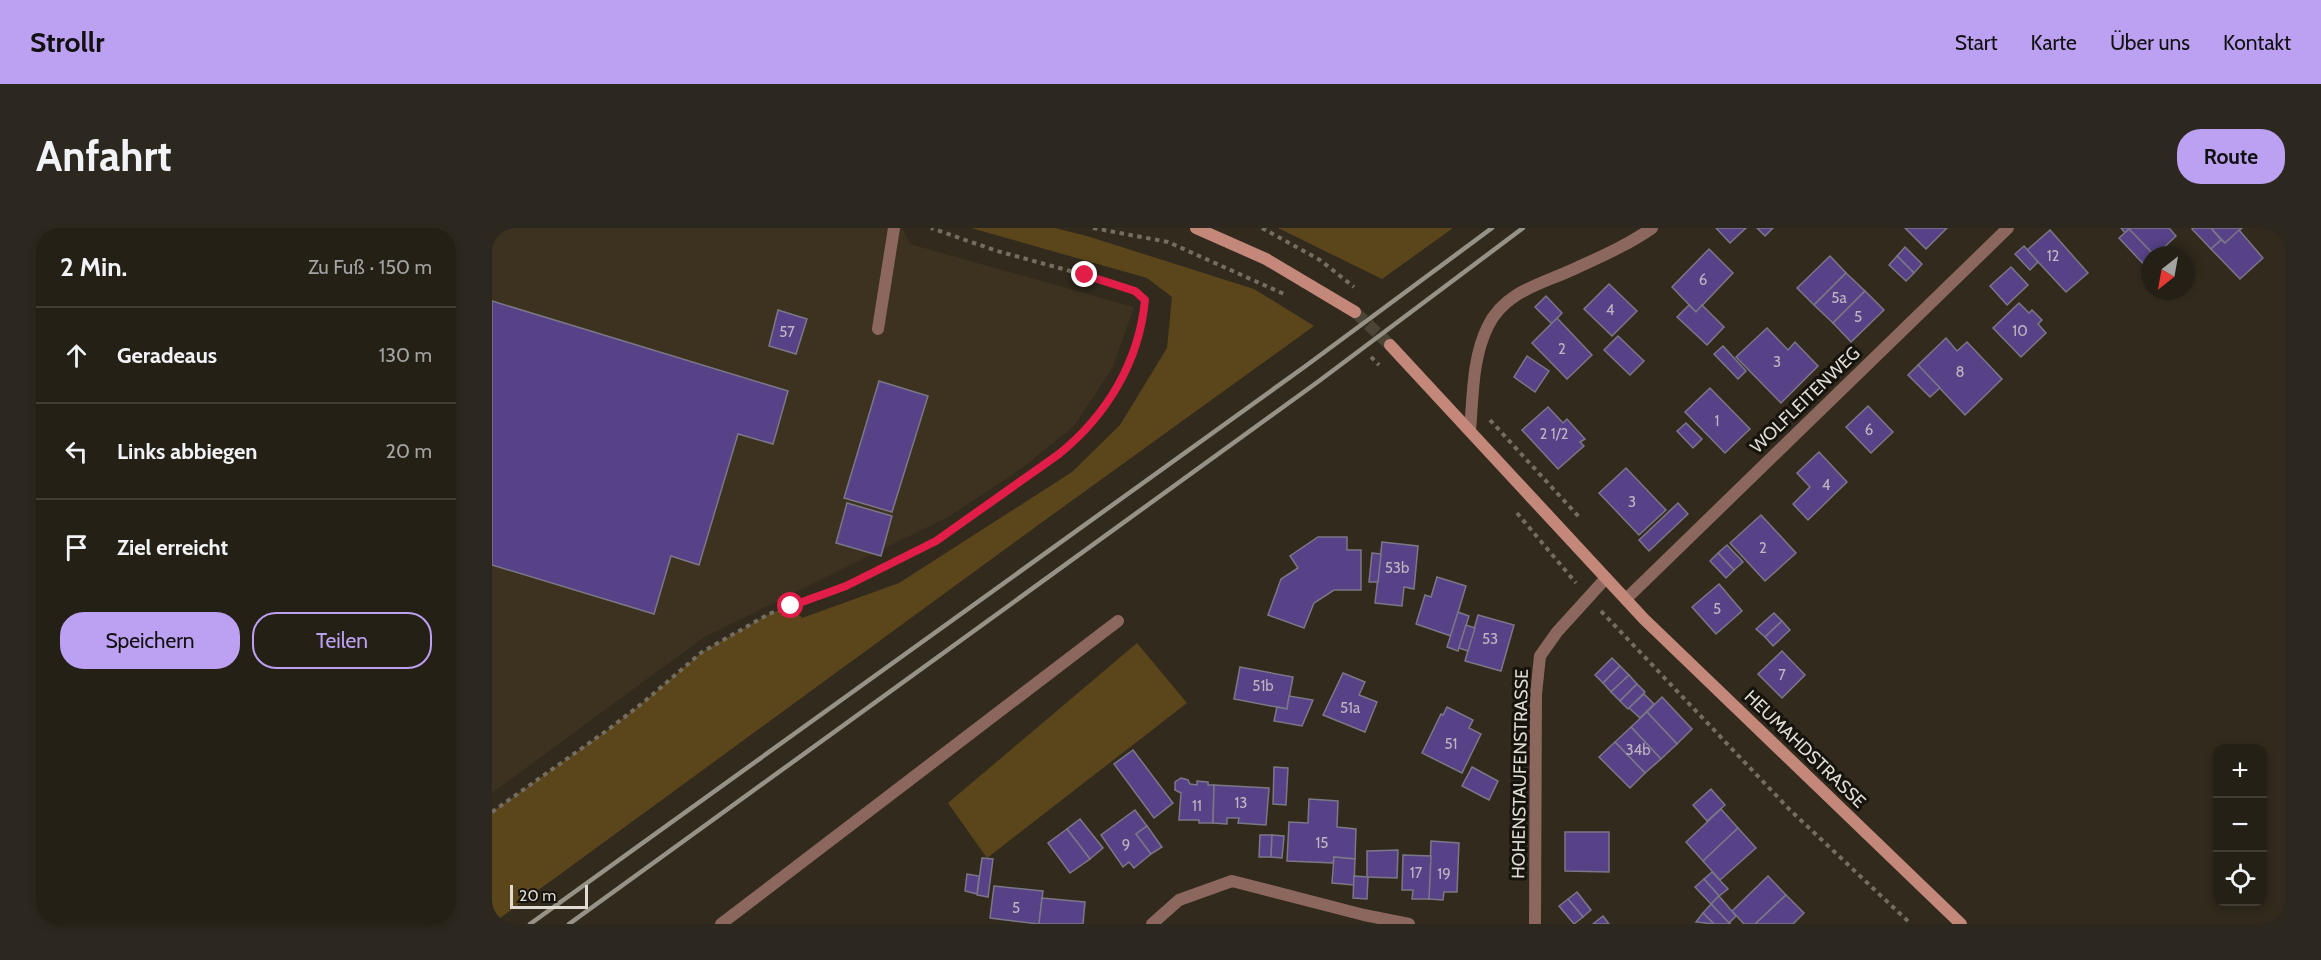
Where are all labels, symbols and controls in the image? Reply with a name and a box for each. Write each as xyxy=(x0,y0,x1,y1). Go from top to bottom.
text: Strollr xyxy=(30,25,104,59)
text: Start xyxy=(1955,30,1998,55)
text: Karte xyxy=(2031,30,2077,55)
text: Über uns xyxy=(2110,30,2190,55)
text: Kontakt xyxy=(2223,30,2291,55)
button: Route xyxy=(2177,129,2285,184)
text: Anfahrt xyxy=(36,130,172,182)
north arrow xyxy=(2141,246,2195,300)
house number: 12 xyxy=(2047,247,2060,265)
text: 2 Min. xyxy=(60,251,127,283)
text: Zu Fuß · 150 m xyxy=(308,255,432,279)
route end xyxy=(1071,261,1097,287)
house number: 6 xyxy=(1699,271,1707,289)
house number: 5a xyxy=(1831,289,1847,307)
house number: 4 xyxy=(1606,301,1615,319)
house number: 5 xyxy=(1854,308,1862,326)
house number: 10 xyxy=(2012,322,2028,340)
house number: 57 xyxy=(779,323,795,341)
icon: ahead xyxy=(60,339,93,372)
house number: 2 xyxy=(1558,340,1566,358)
text: Geradeaus xyxy=(117,342,217,369)
street label: WOLFLEITENWEG xyxy=(1746,342,1864,458)
text: 130 m xyxy=(379,343,432,367)
house number: 3 xyxy=(1773,353,1781,371)
house number: 8 xyxy=(1955,363,1965,381)
house number: 1 xyxy=(1715,412,1719,430)
house number: 6 xyxy=(1865,421,1873,439)
house number: 2 1/2 xyxy=(1540,425,1569,443)
icon: left xyxy=(60,435,93,468)
text: Links abbiegen xyxy=(117,438,257,465)
text: 20 m xyxy=(386,439,432,463)
house number: 4 xyxy=(1822,476,1831,494)
house number: 3 xyxy=(1628,493,1636,511)
icon: arrive xyxy=(60,531,93,564)
text: Ziel erreicht xyxy=(117,534,228,561)
house number: 2 xyxy=(1759,539,1767,557)
house number: 53b xyxy=(1385,559,1409,577)
route start xyxy=(777,592,803,618)
house number: 5 xyxy=(1713,600,1721,618)
button: Speichern xyxy=(60,612,240,669)
button: Teilen xyxy=(252,612,432,669)
house number: 53 xyxy=(1482,630,1498,648)
house number: 7 xyxy=(1778,666,1786,684)
street label: HOHENSTAUFENSTRASSE xyxy=(1507,669,1533,879)
house number: 51b xyxy=(1252,677,1274,695)
street label: HEUMAHDSTRASSE xyxy=(1740,685,1870,813)
house number: 51a xyxy=(1340,699,1361,717)
house number: 51 xyxy=(1444,735,1458,753)
house number: 34b xyxy=(1625,741,1651,759)
map controls xyxy=(2213,744,2267,906)
button: + xyxy=(2213,744,2267,798)
house number: 13 xyxy=(1234,794,1248,812)
house number: 11 xyxy=(1192,797,1202,815)
button: − xyxy=(2213,798,2267,852)
house number: 15 xyxy=(1315,834,1329,852)
house number: 9 xyxy=(1122,836,1130,854)
button: locate xyxy=(2213,852,2267,906)
house number: 17 xyxy=(1410,864,1423,882)
house number: 19 xyxy=(1437,865,1451,883)
scale bar xyxy=(510,882,588,910)
text: 20 m xyxy=(519,886,556,905)
house number: 5 xyxy=(1012,899,1020,917)

